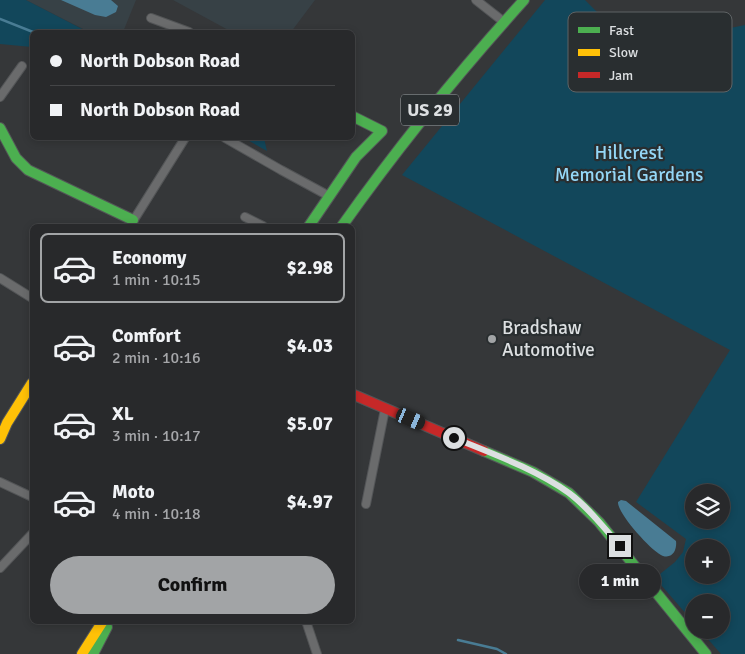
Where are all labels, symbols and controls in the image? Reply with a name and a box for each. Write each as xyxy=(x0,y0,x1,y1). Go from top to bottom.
legend xyxy=(568,12,732,92)
text: Fast xyxy=(609,22,634,39)
text: Slow xyxy=(609,44,638,61)
text: North Dobson Road xyxy=(80,49,240,73)
text: Jam xyxy=(609,67,633,84)
road number: US 29 xyxy=(401,94,459,126)
text: North Dobson Road xyxy=(80,98,240,122)
park label: Hillcrest Memorial Gardens xyxy=(555,141,703,187)
icon: car xyxy=(52,246,97,291)
text: Economy xyxy=(112,246,186,270)
text: $2.98 xyxy=(287,256,333,280)
text: 1 min · 10:15 xyxy=(112,270,201,290)
place label: Bradshaw Automotive xyxy=(502,316,595,362)
icon: car xyxy=(52,324,97,369)
text: Comfort xyxy=(112,324,181,348)
marker: Bradshaw Automotive xyxy=(486,333,498,345)
text: $4.03 xyxy=(287,334,333,358)
text: 2 min · 10:16 xyxy=(112,348,201,368)
icon: car xyxy=(52,402,97,447)
text: XL xyxy=(112,402,134,426)
car xyxy=(394,406,427,432)
text: $5.07 xyxy=(287,412,333,436)
text: 3 min · 10:17 xyxy=(112,426,201,446)
route start xyxy=(443,427,465,449)
icon: car xyxy=(52,480,97,525)
text: Moto xyxy=(112,480,155,504)
map controls xyxy=(685,484,730,639)
button: layers xyxy=(685,484,730,529)
text: $4.97 xyxy=(287,490,333,514)
text: 4 min · 10:18 xyxy=(112,504,201,524)
route end xyxy=(609,535,631,557)
button: + xyxy=(685,539,730,584)
button: Confirm xyxy=(50,556,335,614)
callout: 1 min xyxy=(579,564,661,598)
text: 1 min xyxy=(601,571,639,591)
button: − xyxy=(685,594,730,639)

